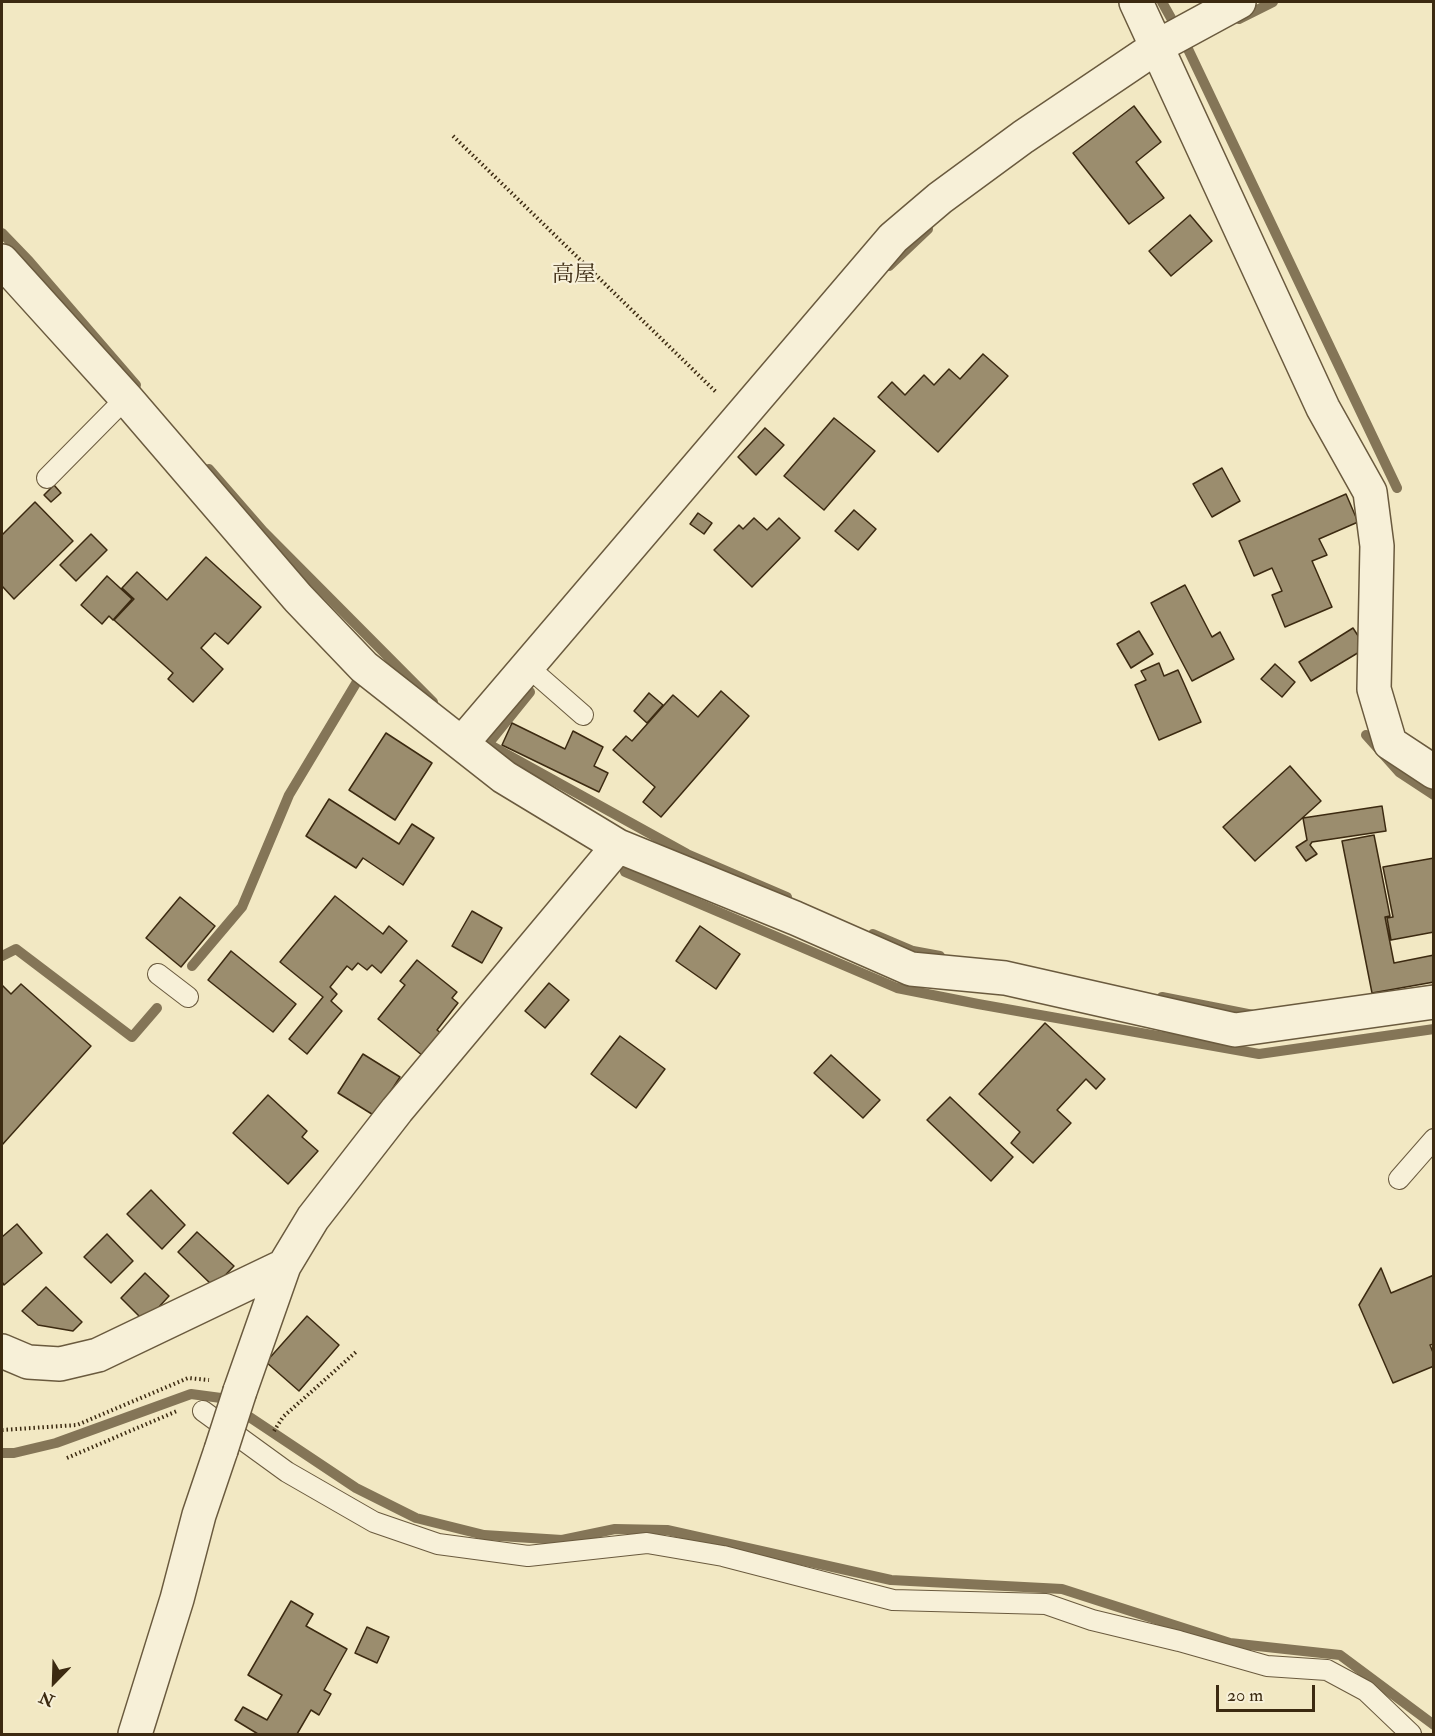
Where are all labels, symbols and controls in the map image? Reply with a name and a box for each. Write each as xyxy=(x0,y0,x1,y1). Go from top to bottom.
district label: 高屋 xyxy=(552,263,596,289)
north arrow xyxy=(24,1652,84,1712)
scale bar xyxy=(1219,1673,1318,1711)
text: 20 m xyxy=(1227,1684,1263,1707)
text: N xyxy=(36,1687,57,1711)

